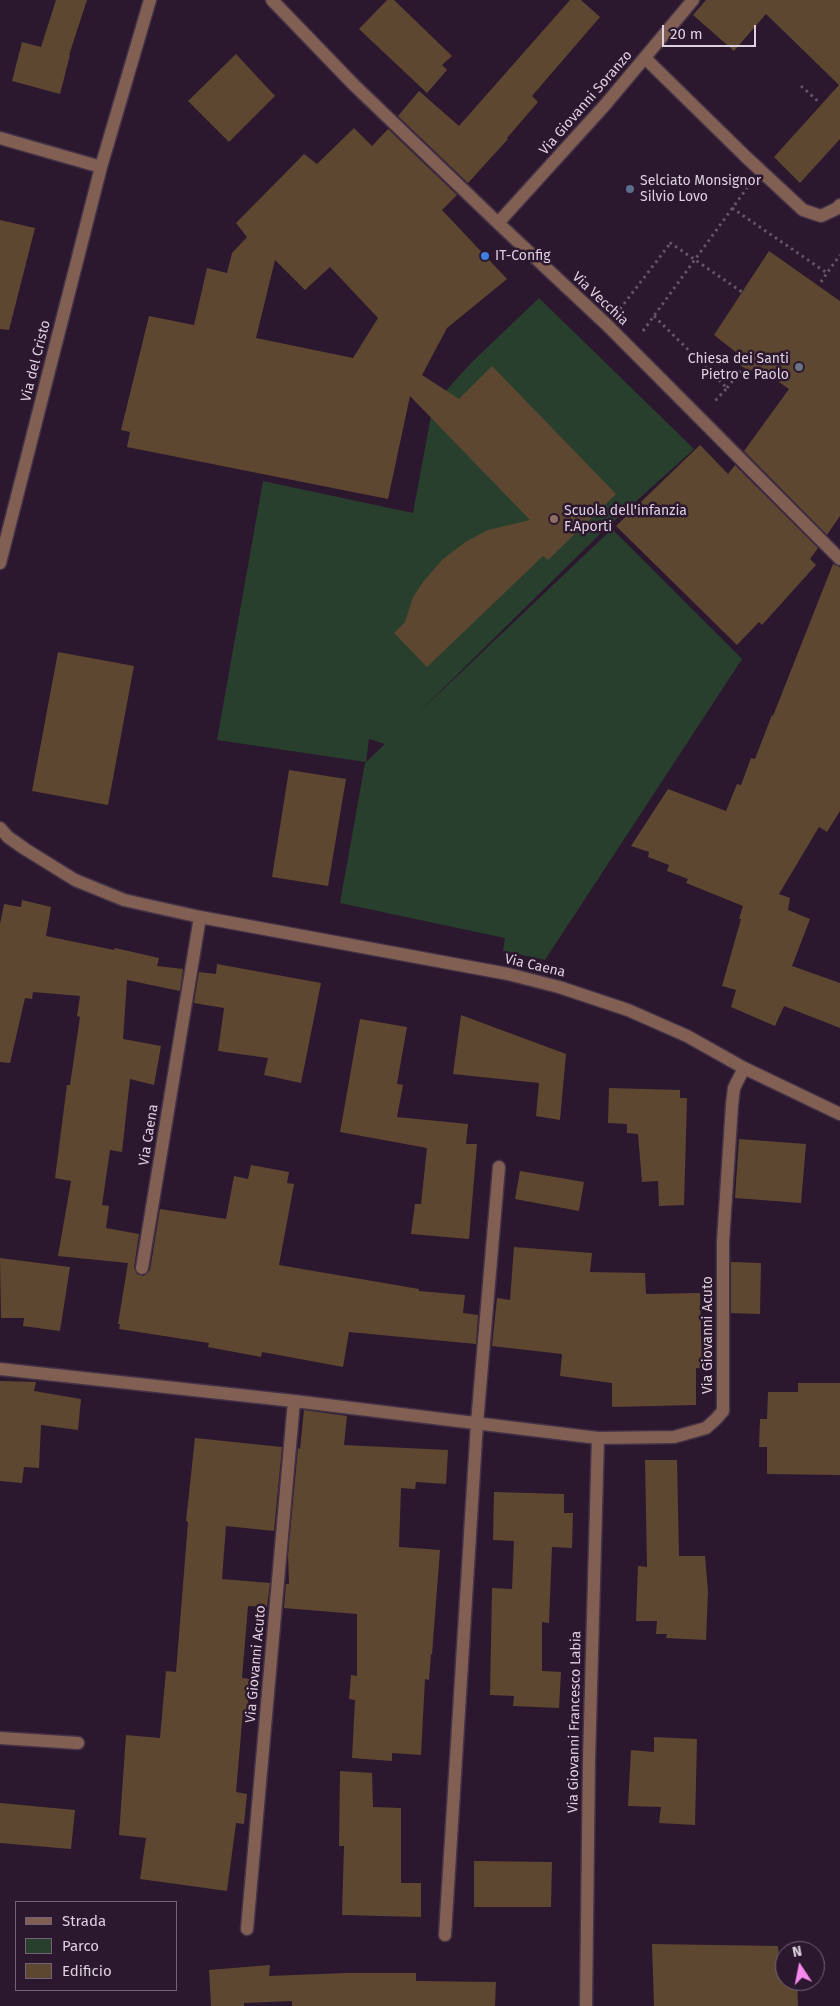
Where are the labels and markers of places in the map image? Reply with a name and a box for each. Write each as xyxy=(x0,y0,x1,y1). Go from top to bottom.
place label: Selciato Monsignor Silvio Lovo xyxy=(640,173,761,206)
marker: Selciato Monsignor Silvio Lovo xyxy=(624,183,636,195)
place label: IT-Config xyxy=(495,248,551,264)
marker: IT-Config xyxy=(479,250,491,262)
place label: Chiesa dei Santi Pietro e Paolo xyxy=(688,351,789,384)
marker: Chiesa dei Santi Pietro e Paolo xyxy=(793,361,805,373)
place label: Scuola dell'infanzia F.Aporti xyxy=(564,503,687,536)
marker: Scuola dell'infanzia F.Aporti xyxy=(548,513,560,525)

